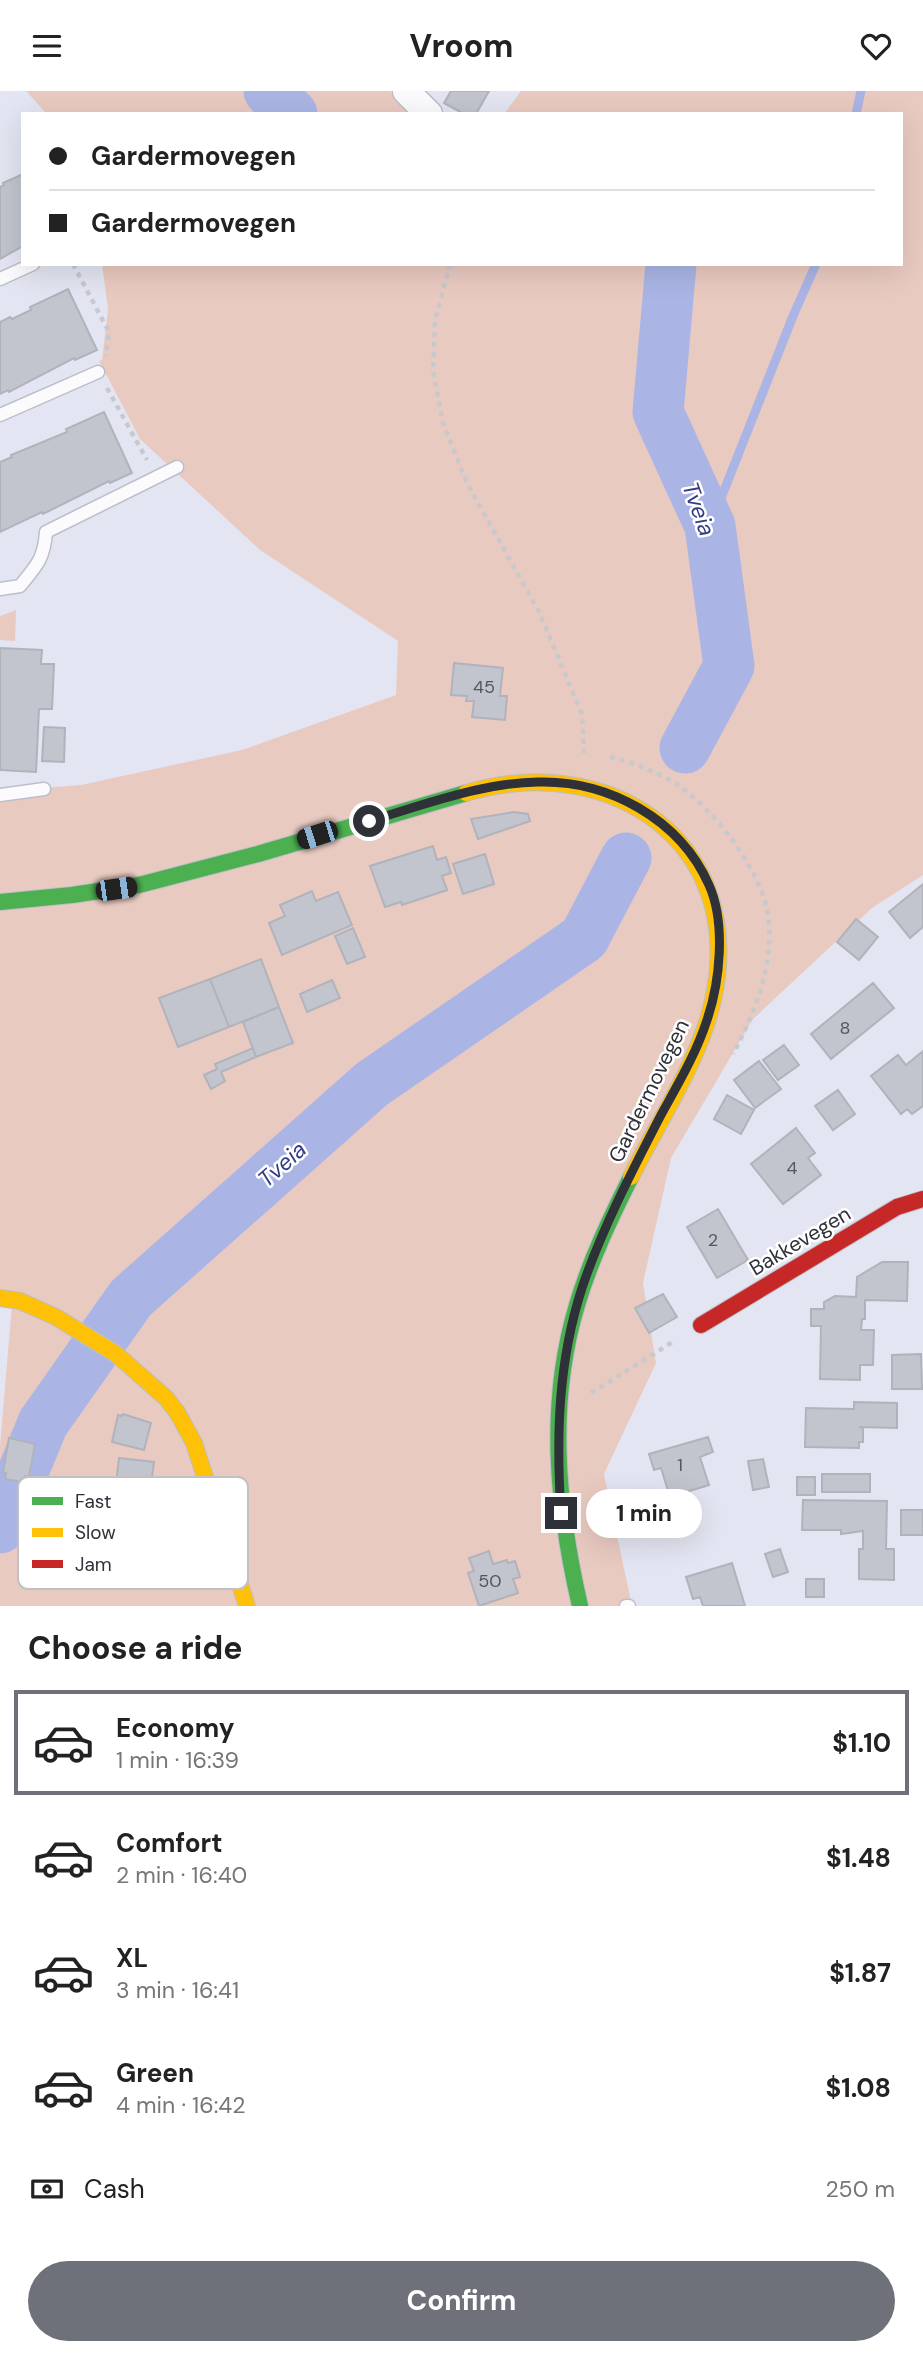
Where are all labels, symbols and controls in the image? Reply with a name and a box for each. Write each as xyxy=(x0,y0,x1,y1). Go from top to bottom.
text: Vroom xyxy=(410,25,513,67)
icon: menu xyxy=(28,27,66,65)
icon: heart xyxy=(857,27,895,65)
text: Gardermovegen xyxy=(91,139,296,173)
text: Gardermovegen xyxy=(91,206,296,240)
water label: Tveia xyxy=(675,478,723,540)
house number: 45 xyxy=(473,675,495,699)
route start xyxy=(353,805,385,837)
car xyxy=(294,819,341,851)
car xyxy=(94,876,139,902)
street label: Gardermovegen xyxy=(602,1015,696,1167)
house number: 8 xyxy=(840,1016,850,1040)
water label: Tveia xyxy=(251,1134,313,1194)
house number: 4 xyxy=(787,1156,798,1180)
street label: Bakkevegen xyxy=(744,1200,856,1282)
house number: 2 xyxy=(708,1228,718,1252)
house number: 1 xyxy=(677,1453,683,1477)
legend xyxy=(18,1477,248,1589)
text: Fast xyxy=(75,1489,111,1514)
callout: 1 min xyxy=(586,1489,701,1537)
route end xyxy=(545,1497,577,1529)
text: 1 min xyxy=(616,1498,672,1528)
text: Slow xyxy=(75,1520,116,1545)
text: Jam xyxy=(75,1552,112,1577)
house number: 50 xyxy=(478,1569,502,1593)
text: Choose a ride xyxy=(28,1627,243,1669)
icon: car xyxy=(32,1711,95,1774)
text: Economy xyxy=(116,1711,234,1745)
text: $1.10 xyxy=(832,1726,891,1760)
text: 1 min · 16:39 xyxy=(116,1745,239,1775)
icon: car xyxy=(32,1826,95,1889)
text: Comfort xyxy=(116,1826,222,1860)
text: $1.48 xyxy=(826,1841,891,1875)
text: 2 min · 16:40 xyxy=(116,1860,247,1890)
icon: car xyxy=(32,1941,95,2004)
text: XL xyxy=(116,1941,148,1975)
text: $1.87 xyxy=(829,1956,891,1990)
text: 3 min · 16:41 xyxy=(116,1975,239,2005)
icon: car xyxy=(32,2056,95,2119)
text: Green xyxy=(116,2056,194,2090)
text: $1.08 xyxy=(826,2071,891,2105)
text: 4 min · 16:42 xyxy=(116,2090,246,2120)
icon: cash xyxy=(28,2170,66,2208)
text: Cash xyxy=(84,2172,145,2206)
text: 250 m xyxy=(825,2174,895,2204)
button: Confirm xyxy=(28,2261,895,2341)

